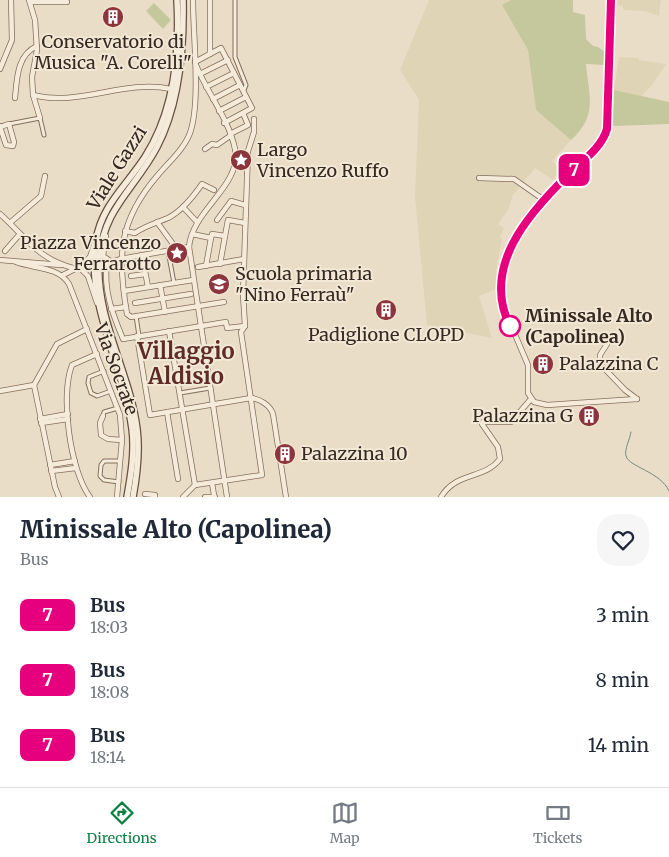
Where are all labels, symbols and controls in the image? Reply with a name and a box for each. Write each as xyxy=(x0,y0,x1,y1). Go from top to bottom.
building icon: Conservatorio di Musica "A. Corelli" xyxy=(101,5,125,29)
place label: Conservatorio di Musica "A. Corelli" xyxy=(34,30,192,74)
street label: Viale Gazzi xyxy=(81,121,152,215)
place label: Largo Vincenzo Ruffo xyxy=(256,138,389,182)
place icon: Largo Vincenzo Ruffo xyxy=(229,148,253,172)
line badge: 7 xyxy=(558,154,590,186)
text: 7 xyxy=(569,158,579,181)
place label: Piazza Vincenzo Ferrarotto xyxy=(20,231,161,275)
place icon: Piazza Vincenzo Ferrarotto xyxy=(165,241,189,265)
place label: Scuola primaria "Nino Ferraù" xyxy=(235,262,372,306)
school or university icon: Scuola primaria "Nino Ferraù" xyxy=(207,272,231,296)
building icon: Padiglione CLOPD xyxy=(374,298,398,322)
place label: Minissale Alto (Capolinea) xyxy=(525,304,653,348)
marker: Minissale Alto (Capolinea) xyxy=(499,315,521,337)
street label: Via Socrate xyxy=(89,319,144,418)
place label: Padiglione CLOPD xyxy=(308,323,464,346)
district label: Villaggio Aldisio xyxy=(136,337,235,390)
building icon: Palazzina C xyxy=(531,352,555,376)
place label: Palazzina C xyxy=(559,352,659,375)
place label: Palazzina G xyxy=(472,404,573,427)
building icon: Palazzina G xyxy=(577,404,601,428)
building icon: Palazzina 10 xyxy=(273,442,297,466)
place label: Palazzina 10 xyxy=(301,442,408,465)
text: Minissale Alto (Capolinea) xyxy=(20,514,332,545)
button: heart xyxy=(597,514,649,566)
text: Bus xyxy=(20,549,49,569)
text: Bus xyxy=(90,593,125,617)
text: 7 xyxy=(42,603,53,626)
text: 3 min xyxy=(596,603,649,627)
text: 18:03 xyxy=(90,617,128,637)
text: Bus xyxy=(90,658,125,682)
text: 7 xyxy=(42,668,53,691)
text: 8 min xyxy=(596,668,649,692)
text: 18:08 xyxy=(90,682,129,702)
text: Bus xyxy=(90,723,125,747)
text: 7 xyxy=(42,733,53,756)
text: 14 min xyxy=(588,733,649,757)
text: 18:14 xyxy=(90,747,125,767)
tab: Directions xyxy=(87,799,157,847)
tab: Map xyxy=(330,799,360,847)
tab: Tickets xyxy=(533,799,582,847)

